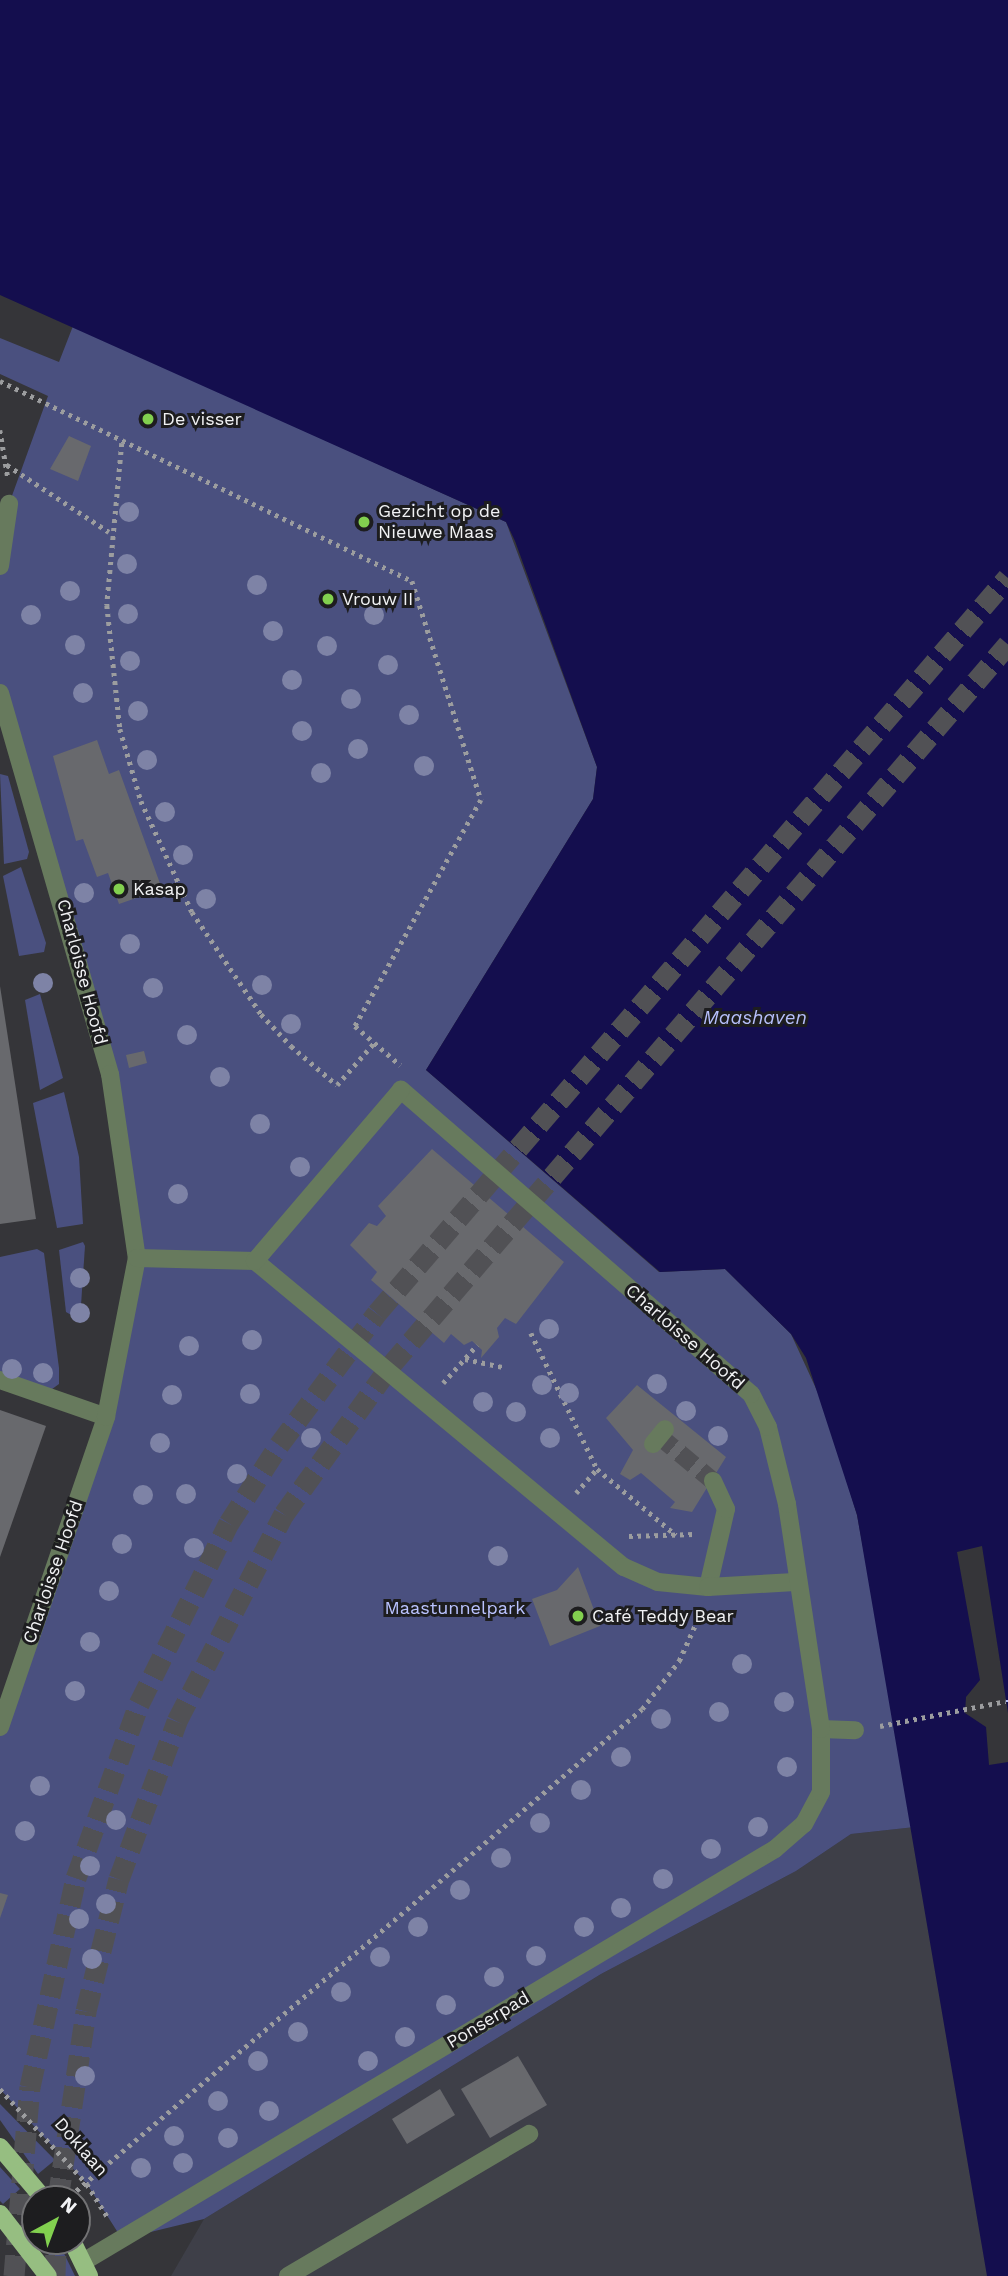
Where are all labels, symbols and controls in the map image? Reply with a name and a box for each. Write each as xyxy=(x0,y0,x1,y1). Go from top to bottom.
place label: De visser xyxy=(162,408,242,430)
marker: De visser xyxy=(140,411,156,427)
place label: Gezicht op de Nieuwe Maas xyxy=(378,501,500,544)
marker: Gezicht op de Nieuwe Maas xyxy=(356,514,372,530)
place label: Vrouw II xyxy=(342,588,414,610)
marker: Vrouw II xyxy=(320,591,336,607)
place label: Kasap xyxy=(133,878,186,900)
marker: Kasap xyxy=(111,881,127,897)
street label: Charloisse Hoofd xyxy=(52,897,112,1047)
water label: Maashaven xyxy=(703,1007,807,1029)
street label: Charloisse Hoofd xyxy=(621,1280,749,1394)
street label: Charloisse Hoofd xyxy=(18,1497,88,1647)
park label: Maastunnelpark xyxy=(385,1597,525,1619)
place label: Café Teddy Bear xyxy=(592,1605,735,1627)
marker: Café Teddy Bear xyxy=(570,1608,586,1624)
street label: Ponserpad xyxy=(443,1987,533,2053)
street label: Doklaan xyxy=(50,2113,112,2181)
north arrow xyxy=(21,2185,91,2255)
text: N xyxy=(56,2192,82,2219)

